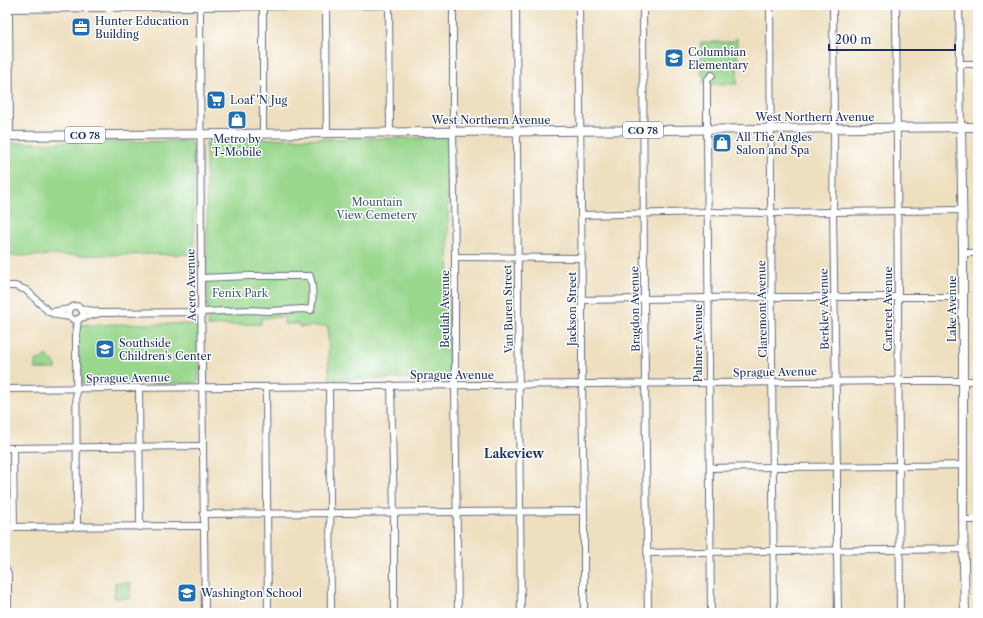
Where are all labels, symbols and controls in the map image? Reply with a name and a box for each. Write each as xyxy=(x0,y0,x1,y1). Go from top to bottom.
place label: Hunter Education Building xyxy=(95,14,189,41)
office icon: Hunter Education Building xyxy=(70,16,92,38)
scale bar xyxy=(829,26,955,52)
text: 200 m xyxy=(835,32,872,47)
place label: Columbian Elementary xyxy=(688,45,750,72)
school or university icon: Columbian Elementary xyxy=(663,47,685,69)
supermarket icon: Loaf 'N Jug xyxy=(205,89,227,111)
place label: Loaf 'N Jug xyxy=(230,93,287,107)
shop icon: Metro by T-Mobile xyxy=(226,109,248,131)
street label: West Northern Avenue xyxy=(754,110,875,124)
street label: West Northern Avenue xyxy=(430,113,551,127)
road number: CO 78 xyxy=(623,122,663,138)
road number: CO 78 xyxy=(65,127,105,143)
place label: All The Angles Salon and Spa xyxy=(735,130,812,157)
place label: Metro by T-Mobile xyxy=(212,132,262,159)
shop icon: All The Angles Salon and Spa xyxy=(711,132,733,154)
park label: Mountain View Cemetery xyxy=(336,195,418,222)
street label: Acero Avenue xyxy=(183,249,199,322)
street label: Claremont Avenue xyxy=(754,260,770,358)
street label: Van Buren Street xyxy=(500,264,516,354)
street label: Bragdon Avenue xyxy=(627,266,643,352)
street label: Carteret Avenue xyxy=(881,266,895,352)
street label: Berkley Avenue xyxy=(816,268,832,350)
street label: Beulah Avenue xyxy=(438,270,452,348)
street label: Jackson Street xyxy=(565,272,579,348)
street label: Lake Avenue xyxy=(945,276,959,342)
park label: Fenix Park xyxy=(212,286,269,300)
street label: Palmer Avenue xyxy=(691,304,705,382)
place label: Southside Children's Center xyxy=(119,336,212,363)
school or university icon: Southside Children's Center xyxy=(94,338,116,360)
street label: Sprague Avenue xyxy=(733,364,817,380)
street label: Sprague Avenue xyxy=(410,368,494,382)
street label: Sprague Avenue xyxy=(86,370,170,386)
district label: Lakeview xyxy=(484,446,545,461)
school or university icon: Washington School xyxy=(176,582,198,604)
place label: Washington School xyxy=(200,586,303,600)

